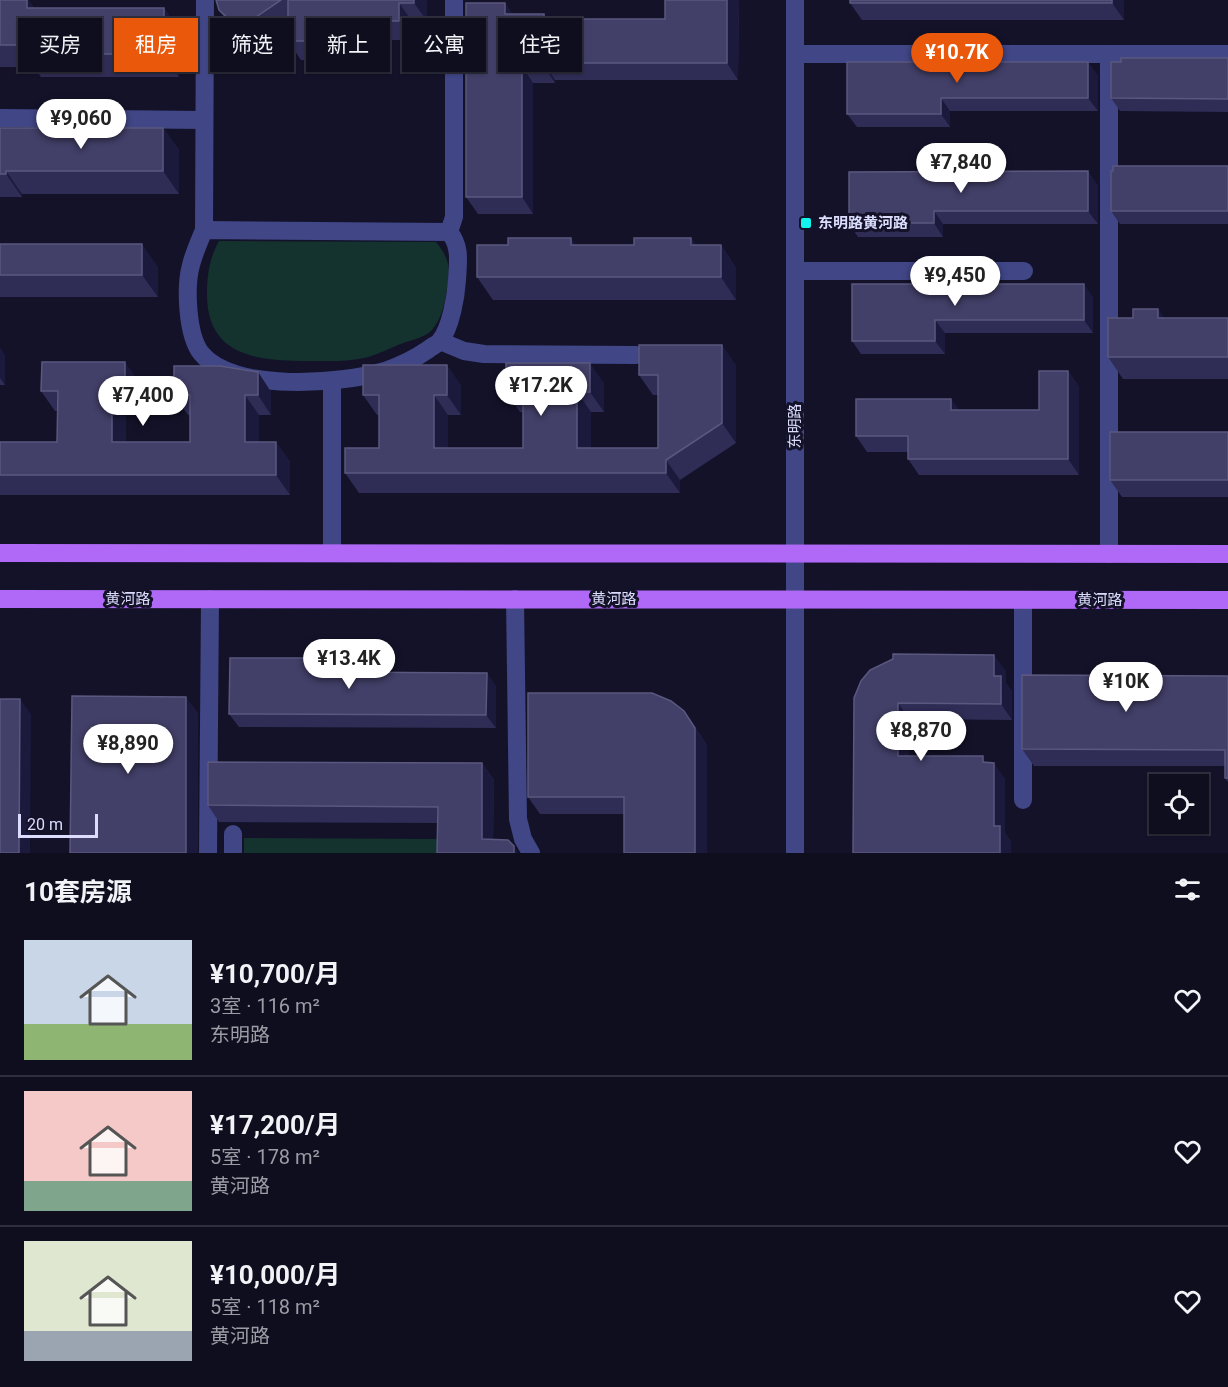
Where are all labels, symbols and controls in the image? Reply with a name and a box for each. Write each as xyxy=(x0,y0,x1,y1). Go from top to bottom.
chip: 买房 xyxy=(18,18,102,72)
chip: 租房 xyxy=(114,18,198,72)
chip: 筛选 xyxy=(210,18,294,72)
chip: 新上 xyxy=(306,18,390,72)
chip: 公寓 xyxy=(402,18,486,72)
chip: 住宅 xyxy=(498,18,582,72)
pin: ¥10.7K xyxy=(908,33,1006,84)
text: ¥10.7K xyxy=(925,40,989,64)
pin: ¥9,060 xyxy=(32,99,130,150)
text: ¥9,060 xyxy=(50,106,112,130)
pin: ¥7,840 xyxy=(912,143,1010,194)
text: ¥7,840 xyxy=(930,150,992,174)
place label: 东明路黄河路 xyxy=(818,214,908,232)
marker: 东明路黄河路 xyxy=(799,216,813,230)
pin: ¥9,450 xyxy=(906,256,1004,307)
text: ¥9,450 xyxy=(924,263,986,287)
pin: ¥17.2K xyxy=(492,366,590,417)
text: ¥17.2K xyxy=(509,373,573,397)
pin: ¥7,400 xyxy=(94,376,192,427)
text: ¥7,400 xyxy=(112,383,174,407)
street label: 东明路 xyxy=(786,403,804,449)
street label: 黄河路 xyxy=(105,590,151,608)
street label: 黄河路 xyxy=(591,590,637,608)
street label: 黄河路 xyxy=(1077,591,1123,609)
pin: ¥13.4K xyxy=(300,639,398,690)
text: ¥13.4K xyxy=(317,646,381,670)
pin: ¥10K xyxy=(1090,662,1162,713)
text: ¥10K xyxy=(1103,669,1149,693)
pin: ¥8,870 xyxy=(872,711,970,762)
text: ¥8,870 xyxy=(890,718,952,742)
pin: ¥8,890 xyxy=(79,724,177,775)
text: ¥8,890 xyxy=(97,731,159,755)
map controls xyxy=(1149,774,1209,834)
button: locate xyxy=(1149,774,1209,834)
scale bar xyxy=(18,811,98,838)
text: 20 m xyxy=(27,815,63,834)
icon: filters xyxy=(1171,873,1204,906)
text: 10套房源 xyxy=(24,877,132,907)
text: ¥10,700/月 xyxy=(210,959,341,989)
icon: home xyxy=(72,964,144,1036)
icon: heart xyxy=(1171,984,1204,1017)
text: 3室 · 116 m² xyxy=(210,994,320,1018)
text: 东明路 xyxy=(210,1023,270,1047)
text: ¥17,200/月 xyxy=(210,1110,341,1140)
icon: home xyxy=(72,1115,144,1187)
icon: heart xyxy=(1171,1135,1204,1168)
text: 5室 · 178 m² xyxy=(210,1145,320,1169)
text: 黄河路 xyxy=(210,1174,270,1198)
text: ¥10,000/月 xyxy=(210,1260,341,1290)
icon: home xyxy=(72,1265,144,1337)
icon: heart xyxy=(1171,1285,1204,1318)
text: 5室 · 118 m² xyxy=(210,1295,320,1319)
text: 黄河路 xyxy=(210,1324,270,1348)

